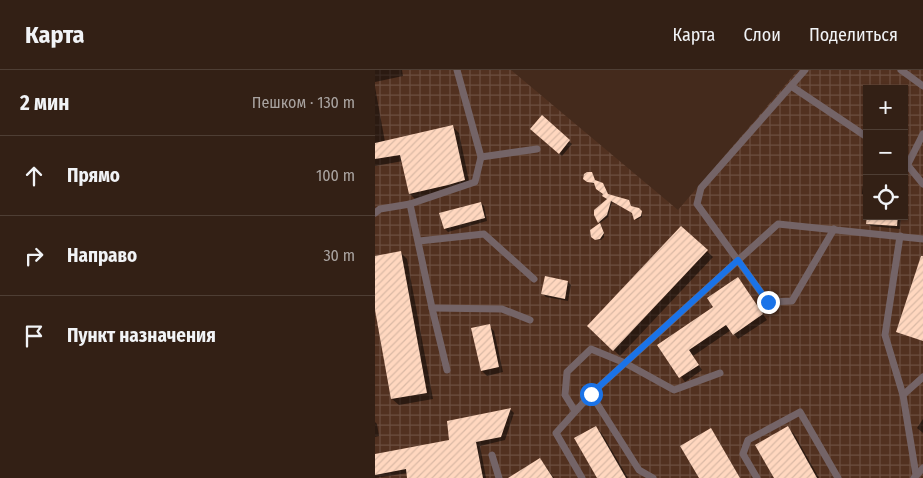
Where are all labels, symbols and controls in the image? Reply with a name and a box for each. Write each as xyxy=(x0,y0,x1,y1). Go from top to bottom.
text: Карта xyxy=(25,21,84,49)
text: Карта xyxy=(672,24,715,46)
text: Слои xyxy=(743,24,781,46)
text: Поделиться xyxy=(809,24,898,46)
map controls xyxy=(863,85,908,220)
button: + xyxy=(863,85,908,130)
text: 2 мин xyxy=(20,90,69,116)
text: Пешком · 130 m xyxy=(252,93,355,112)
button: − xyxy=(863,130,908,175)
icon: ahead xyxy=(20,162,48,190)
text: Прямо xyxy=(67,164,120,187)
text: 100 m xyxy=(316,166,355,185)
button: locate xyxy=(863,175,908,220)
icon: right xyxy=(20,242,48,270)
text: Направо xyxy=(67,244,137,267)
text: 30 m xyxy=(323,246,355,265)
route end xyxy=(757,291,780,314)
icon: arrive xyxy=(20,322,48,350)
text: Пункт назначения xyxy=(67,324,216,347)
route start xyxy=(580,383,603,406)

